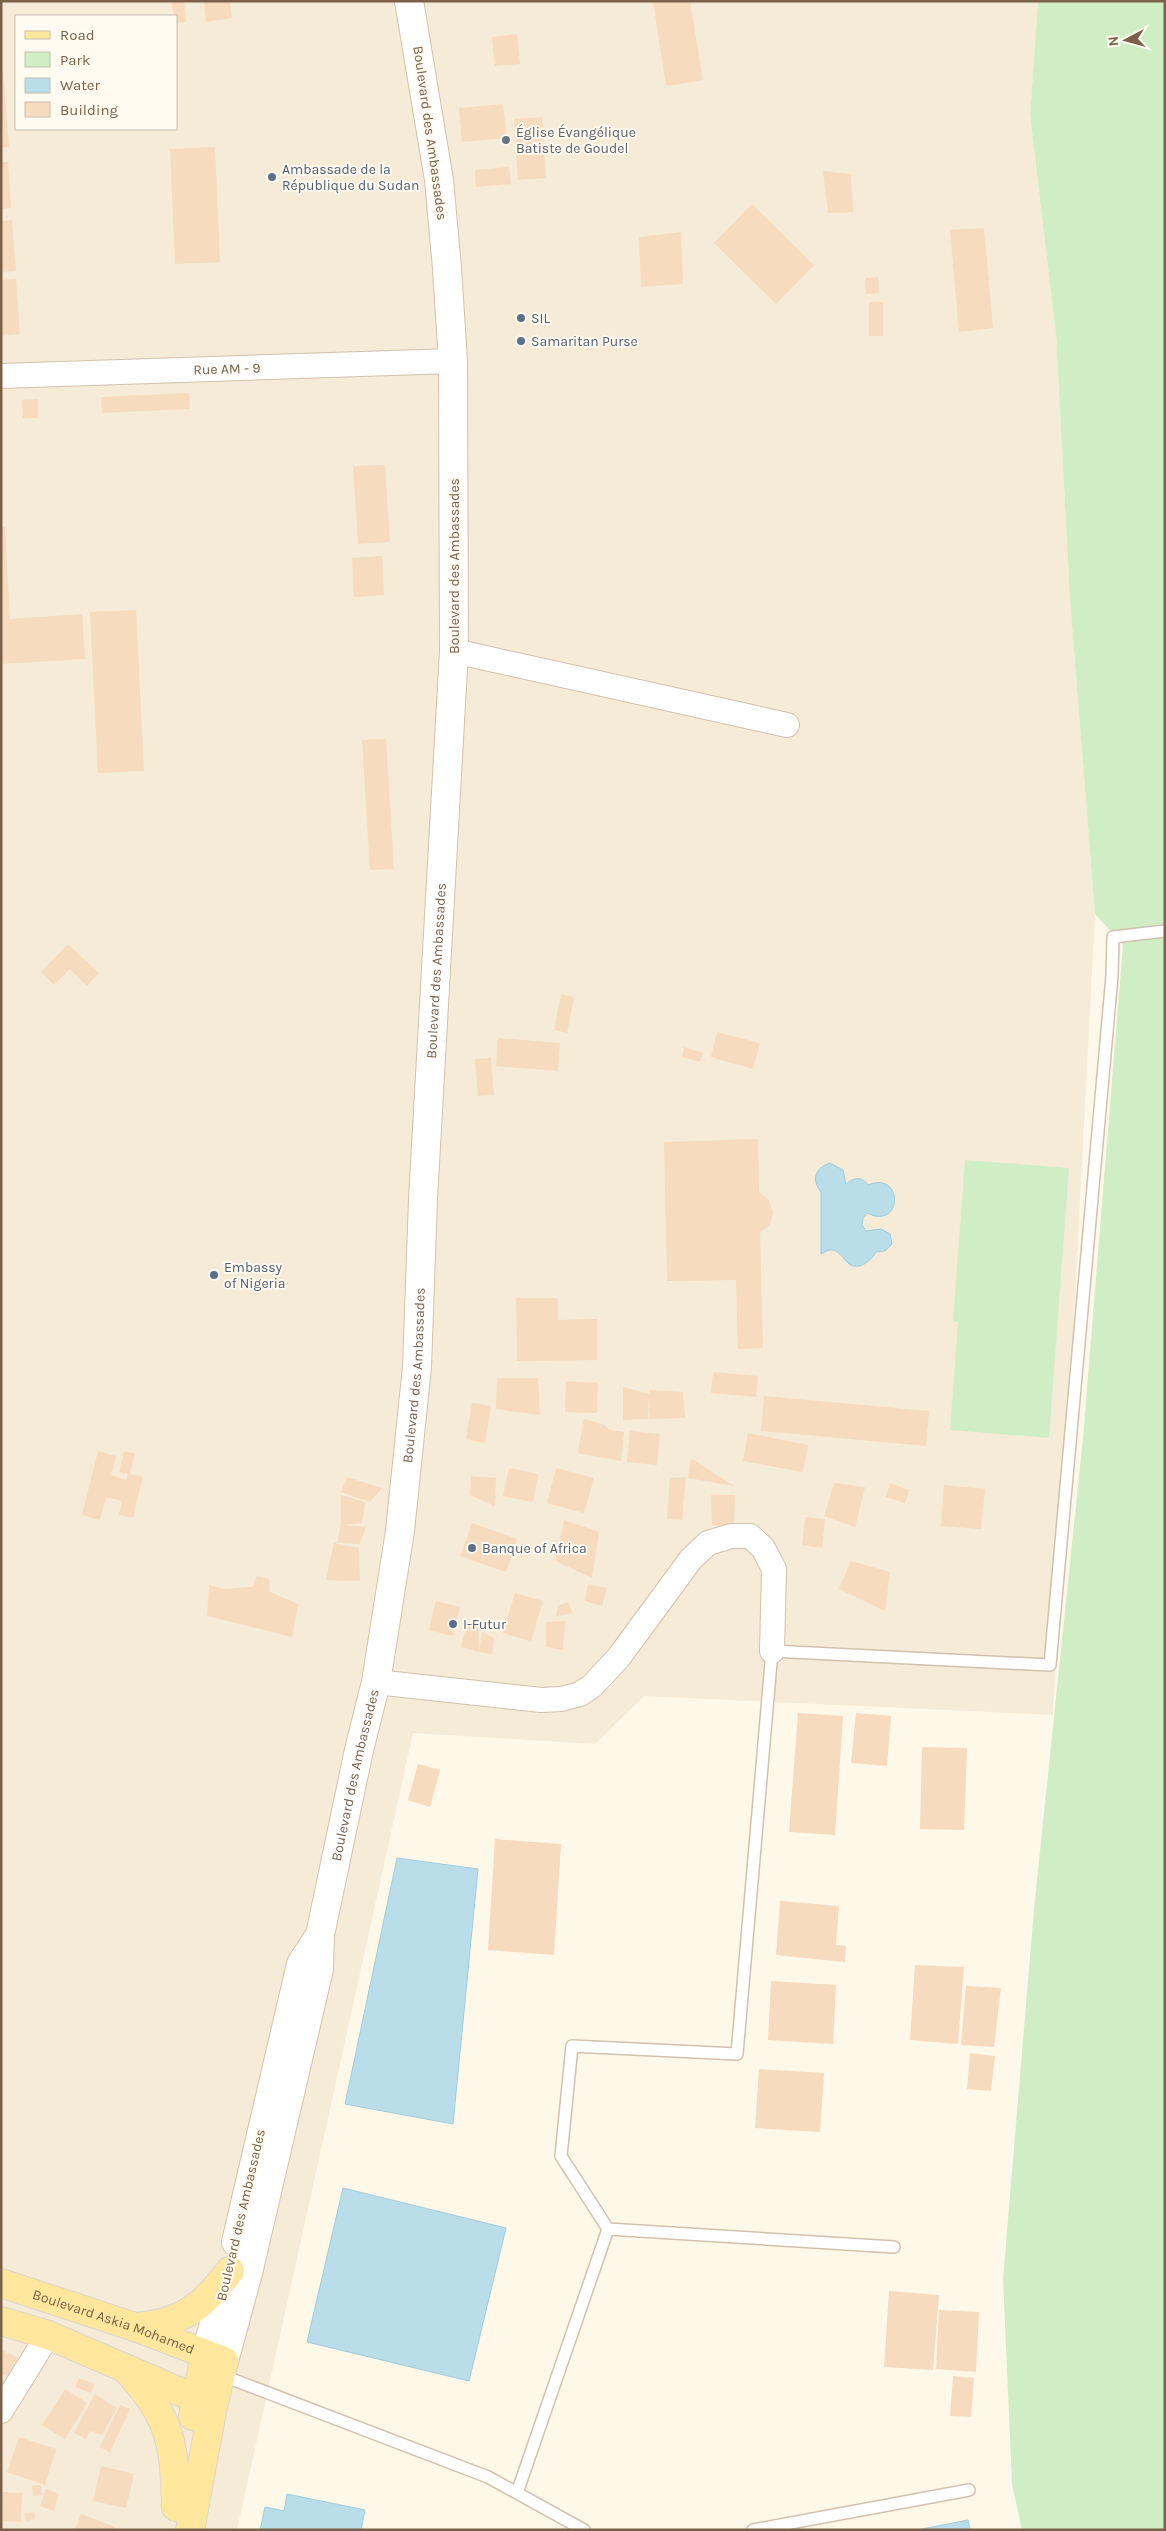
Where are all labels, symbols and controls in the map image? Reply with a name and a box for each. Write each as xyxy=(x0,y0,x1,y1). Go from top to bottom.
legend xyxy=(15,15,178,130)
north arrow xyxy=(1101,15,1151,65)
text: Road xyxy=(60,26,95,44)
text: N xyxy=(1105,35,1123,47)
street label: Boulevard des Ambassades xyxy=(409,45,451,221)
text: Park xyxy=(60,51,90,69)
text: Water xyxy=(60,76,101,94)
text: Building xyxy=(60,101,118,119)
place label: Église Évangélique Batiste de Goudel xyxy=(516,123,636,157)
marker: Église Évangélique Batiste de Goudel xyxy=(500,134,512,146)
place label: Ambassade de la République du Sudan xyxy=(282,161,419,194)
marker: Ambassade de la République du Sudan xyxy=(266,171,278,183)
place label: SIL xyxy=(531,310,550,327)
marker: SIL xyxy=(515,312,527,324)
place label: Samaritan Purse xyxy=(531,333,638,350)
marker: Samaritan Purse xyxy=(515,335,527,347)
street label: Rue AM - 9 xyxy=(193,359,261,378)
street label: Boulevard des Ambassades xyxy=(446,478,463,654)
street label: Boulevard des Ambassades xyxy=(422,882,449,1059)
place label: Embassy of Nigeria xyxy=(224,1259,286,1292)
marker: Embassy of Nigeria xyxy=(208,1269,220,1281)
street label: Boulevard des Ambassades xyxy=(399,1287,428,1464)
place label: Banque of Africa xyxy=(482,1540,587,1557)
marker: Banque of Africa xyxy=(466,1542,478,1554)
place label: I-Futur xyxy=(463,1616,507,1633)
marker: I-Futur xyxy=(447,1618,459,1630)
street label: Boulevard des Ambassades xyxy=(327,1687,382,1863)
street label: Boulevard des Ambassades xyxy=(213,2127,269,2303)
street label: Boulevard Askia Mohamed xyxy=(31,2285,197,2357)

